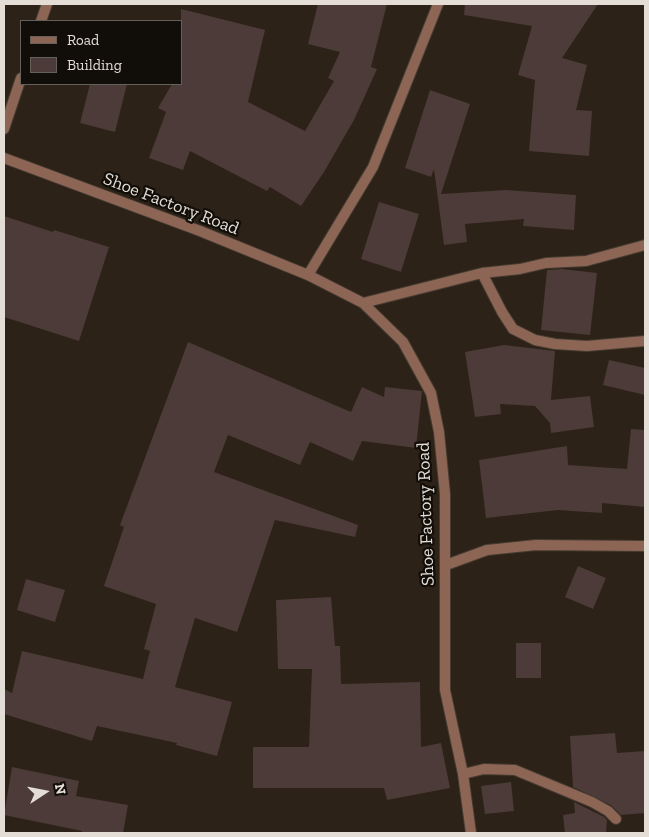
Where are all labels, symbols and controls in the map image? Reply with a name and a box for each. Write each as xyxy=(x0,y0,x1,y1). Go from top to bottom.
legend xyxy=(20,20,182,85)
text: Road xyxy=(67,31,99,49)
text: Building xyxy=(67,56,122,74)
street label: Shoe Factory Road xyxy=(100,168,242,240)
street label: Shoe Factory Road xyxy=(413,442,439,586)
north arrow xyxy=(20,767,70,817)
text: N xyxy=(51,782,70,796)

